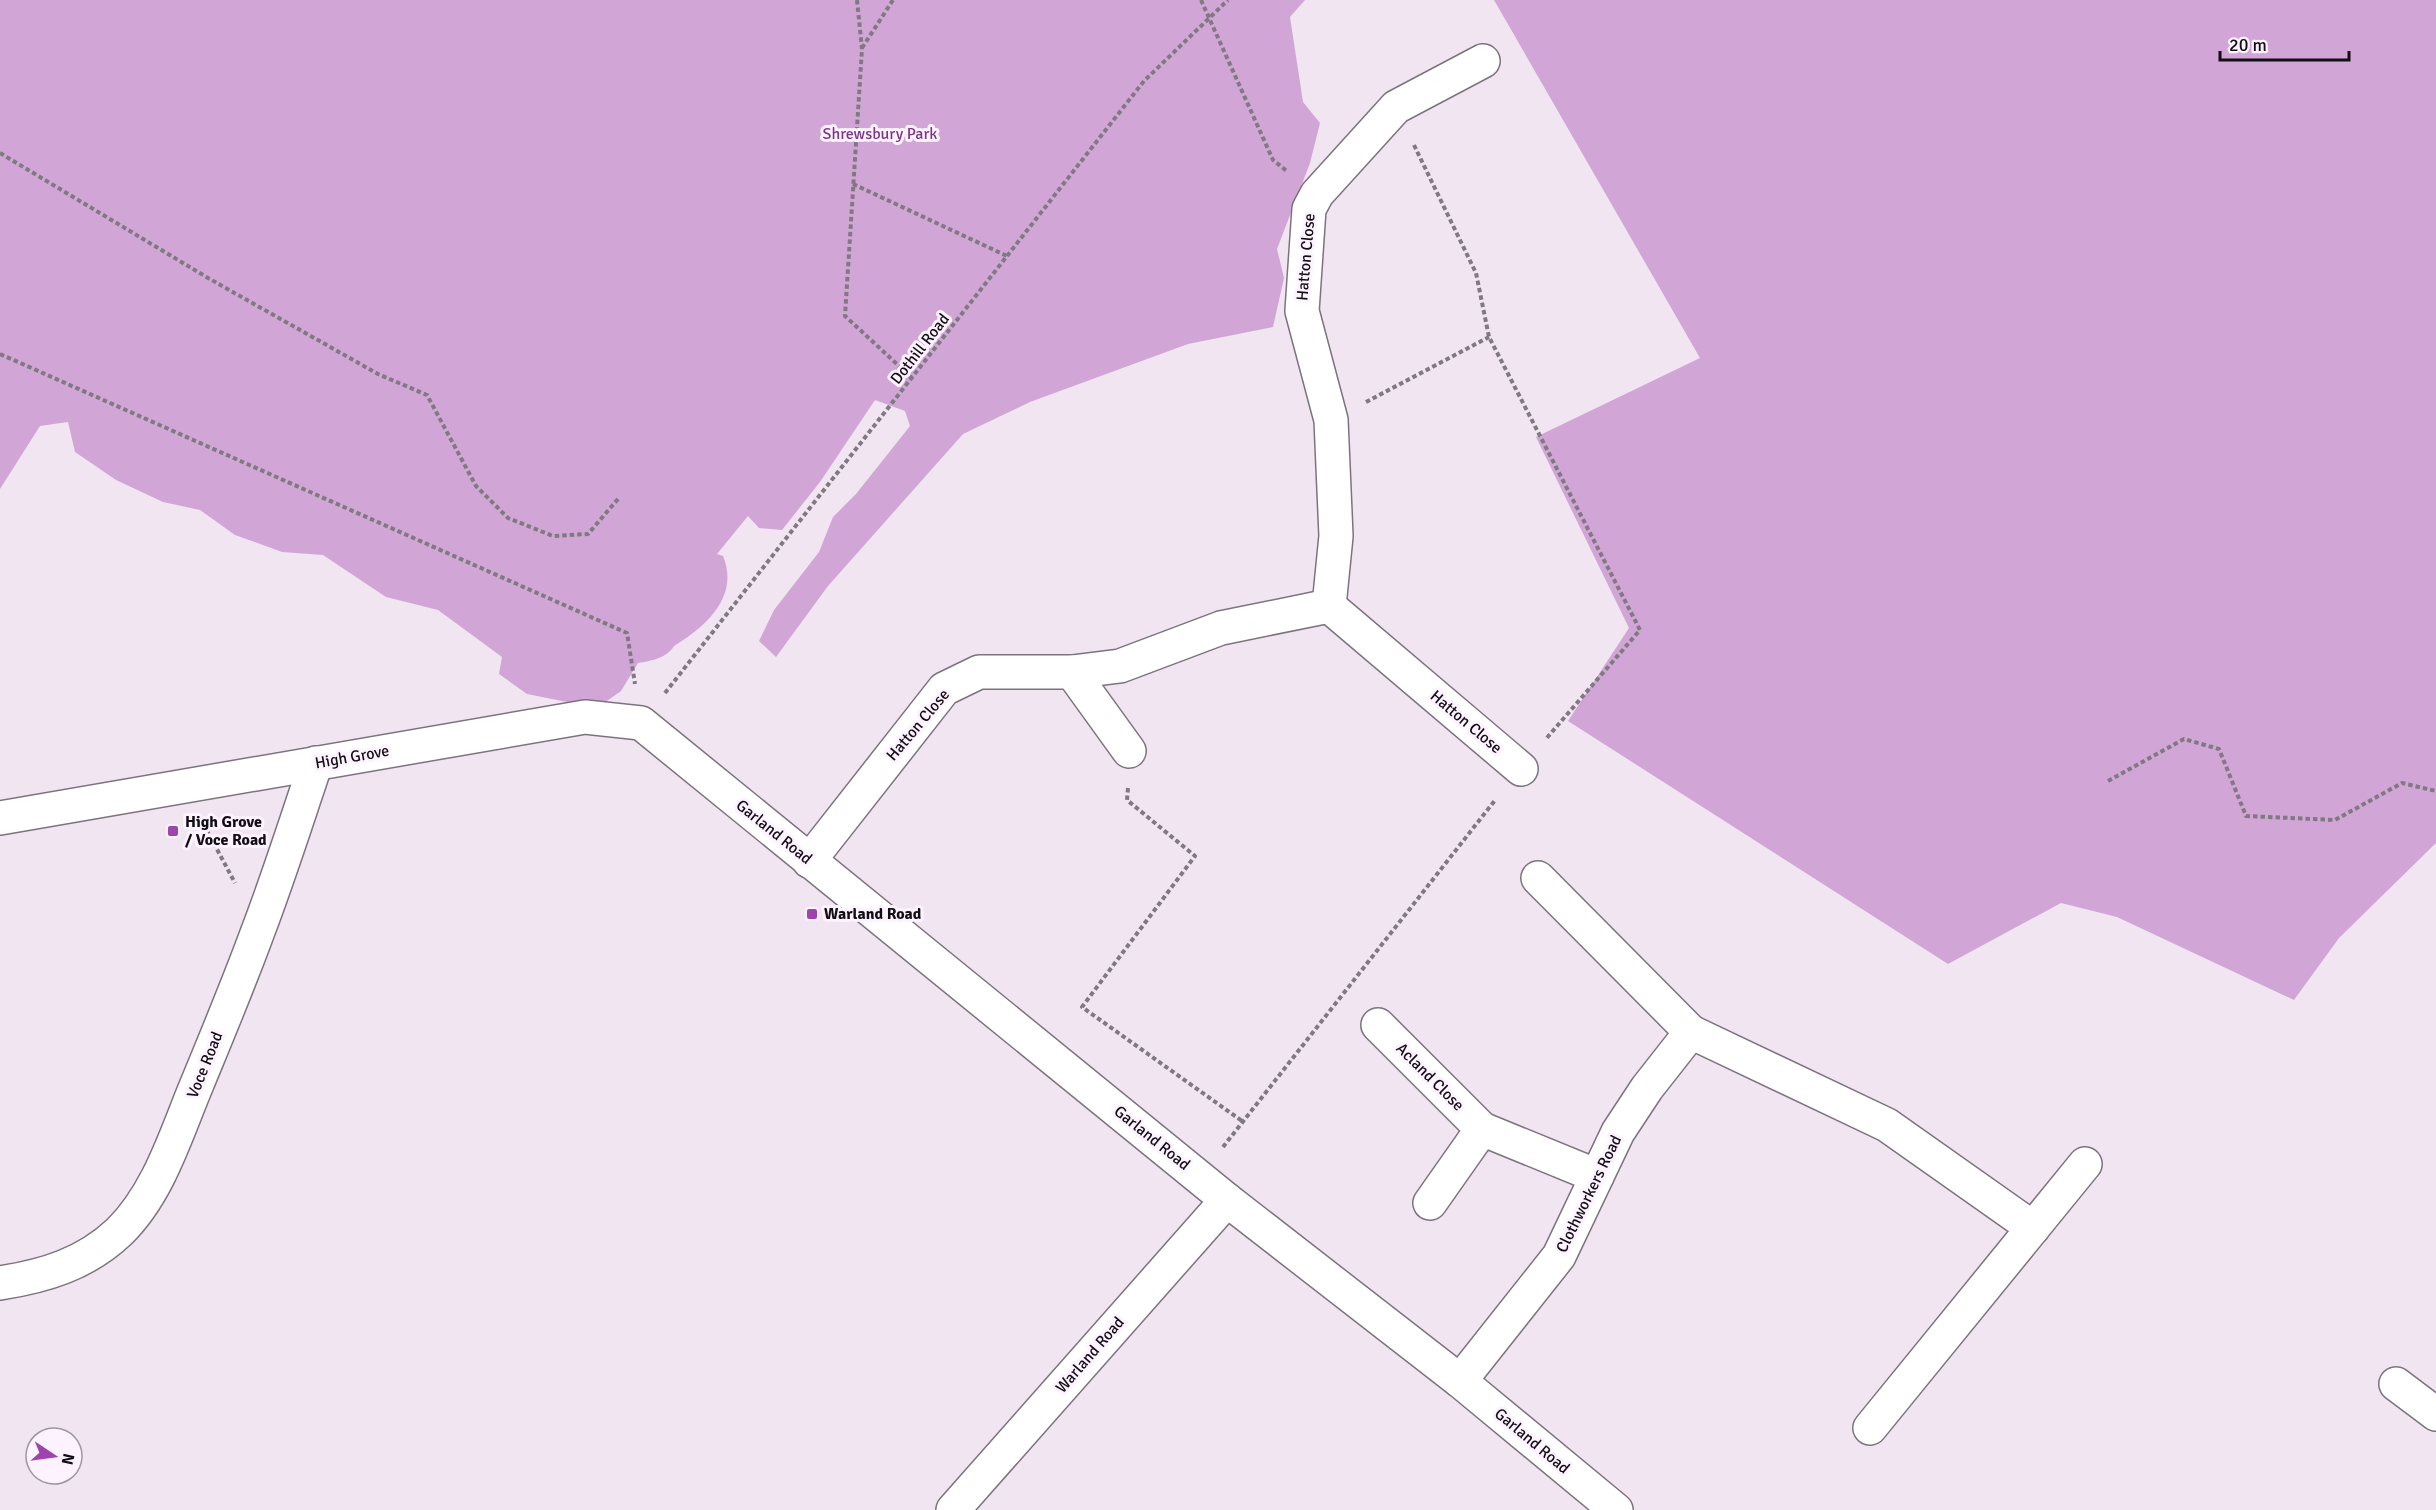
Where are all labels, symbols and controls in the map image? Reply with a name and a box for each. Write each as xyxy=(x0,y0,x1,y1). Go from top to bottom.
scale bar xyxy=(2220,24,2349,62)
text: 20 m xyxy=(2229,34,2267,56)
park label: Shrewsbury Park xyxy=(823,124,937,144)
street label: Hatton Close xyxy=(1292,212,1320,302)
street label: Dothill Road xyxy=(886,310,954,388)
street label: Hatton Close xyxy=(882,685,954,765)
street label: Hatton Close xyxy=(1426,686,1506,758)
street label: High Grove xyxy=(313,741,391,773)
street label: Garland Road xyxy=(732,795,816,869)
place label: High Grove / Voce Road xyxy=(185,812,267,850)
marker: High Grove / Voce Road xyxy=(166,824,180,838)
place label: Warland Road xyxy=(824,904,922,924)
marker: Warland Road xyxy=(805,907,819,921)
street label: Voce Road xyxy=(183,1029,227,1101)
street label: Acland Close xyxy=(1392,1039,1468,1115)
street label: Garland Road xyxy=(1110,1101,1194,1175)
street label: Clothworkers Road xyxy=(1552,1132,1626,1256)
street label: Warland Road xyxy=(1051,1313,1129,1397)
street label: Garland Road xyxy=(1490,1404,1574,1478)
north arrow xyxy=(24,1426,84,1486)
text: N xyxy=(57,1451,79,1467)

